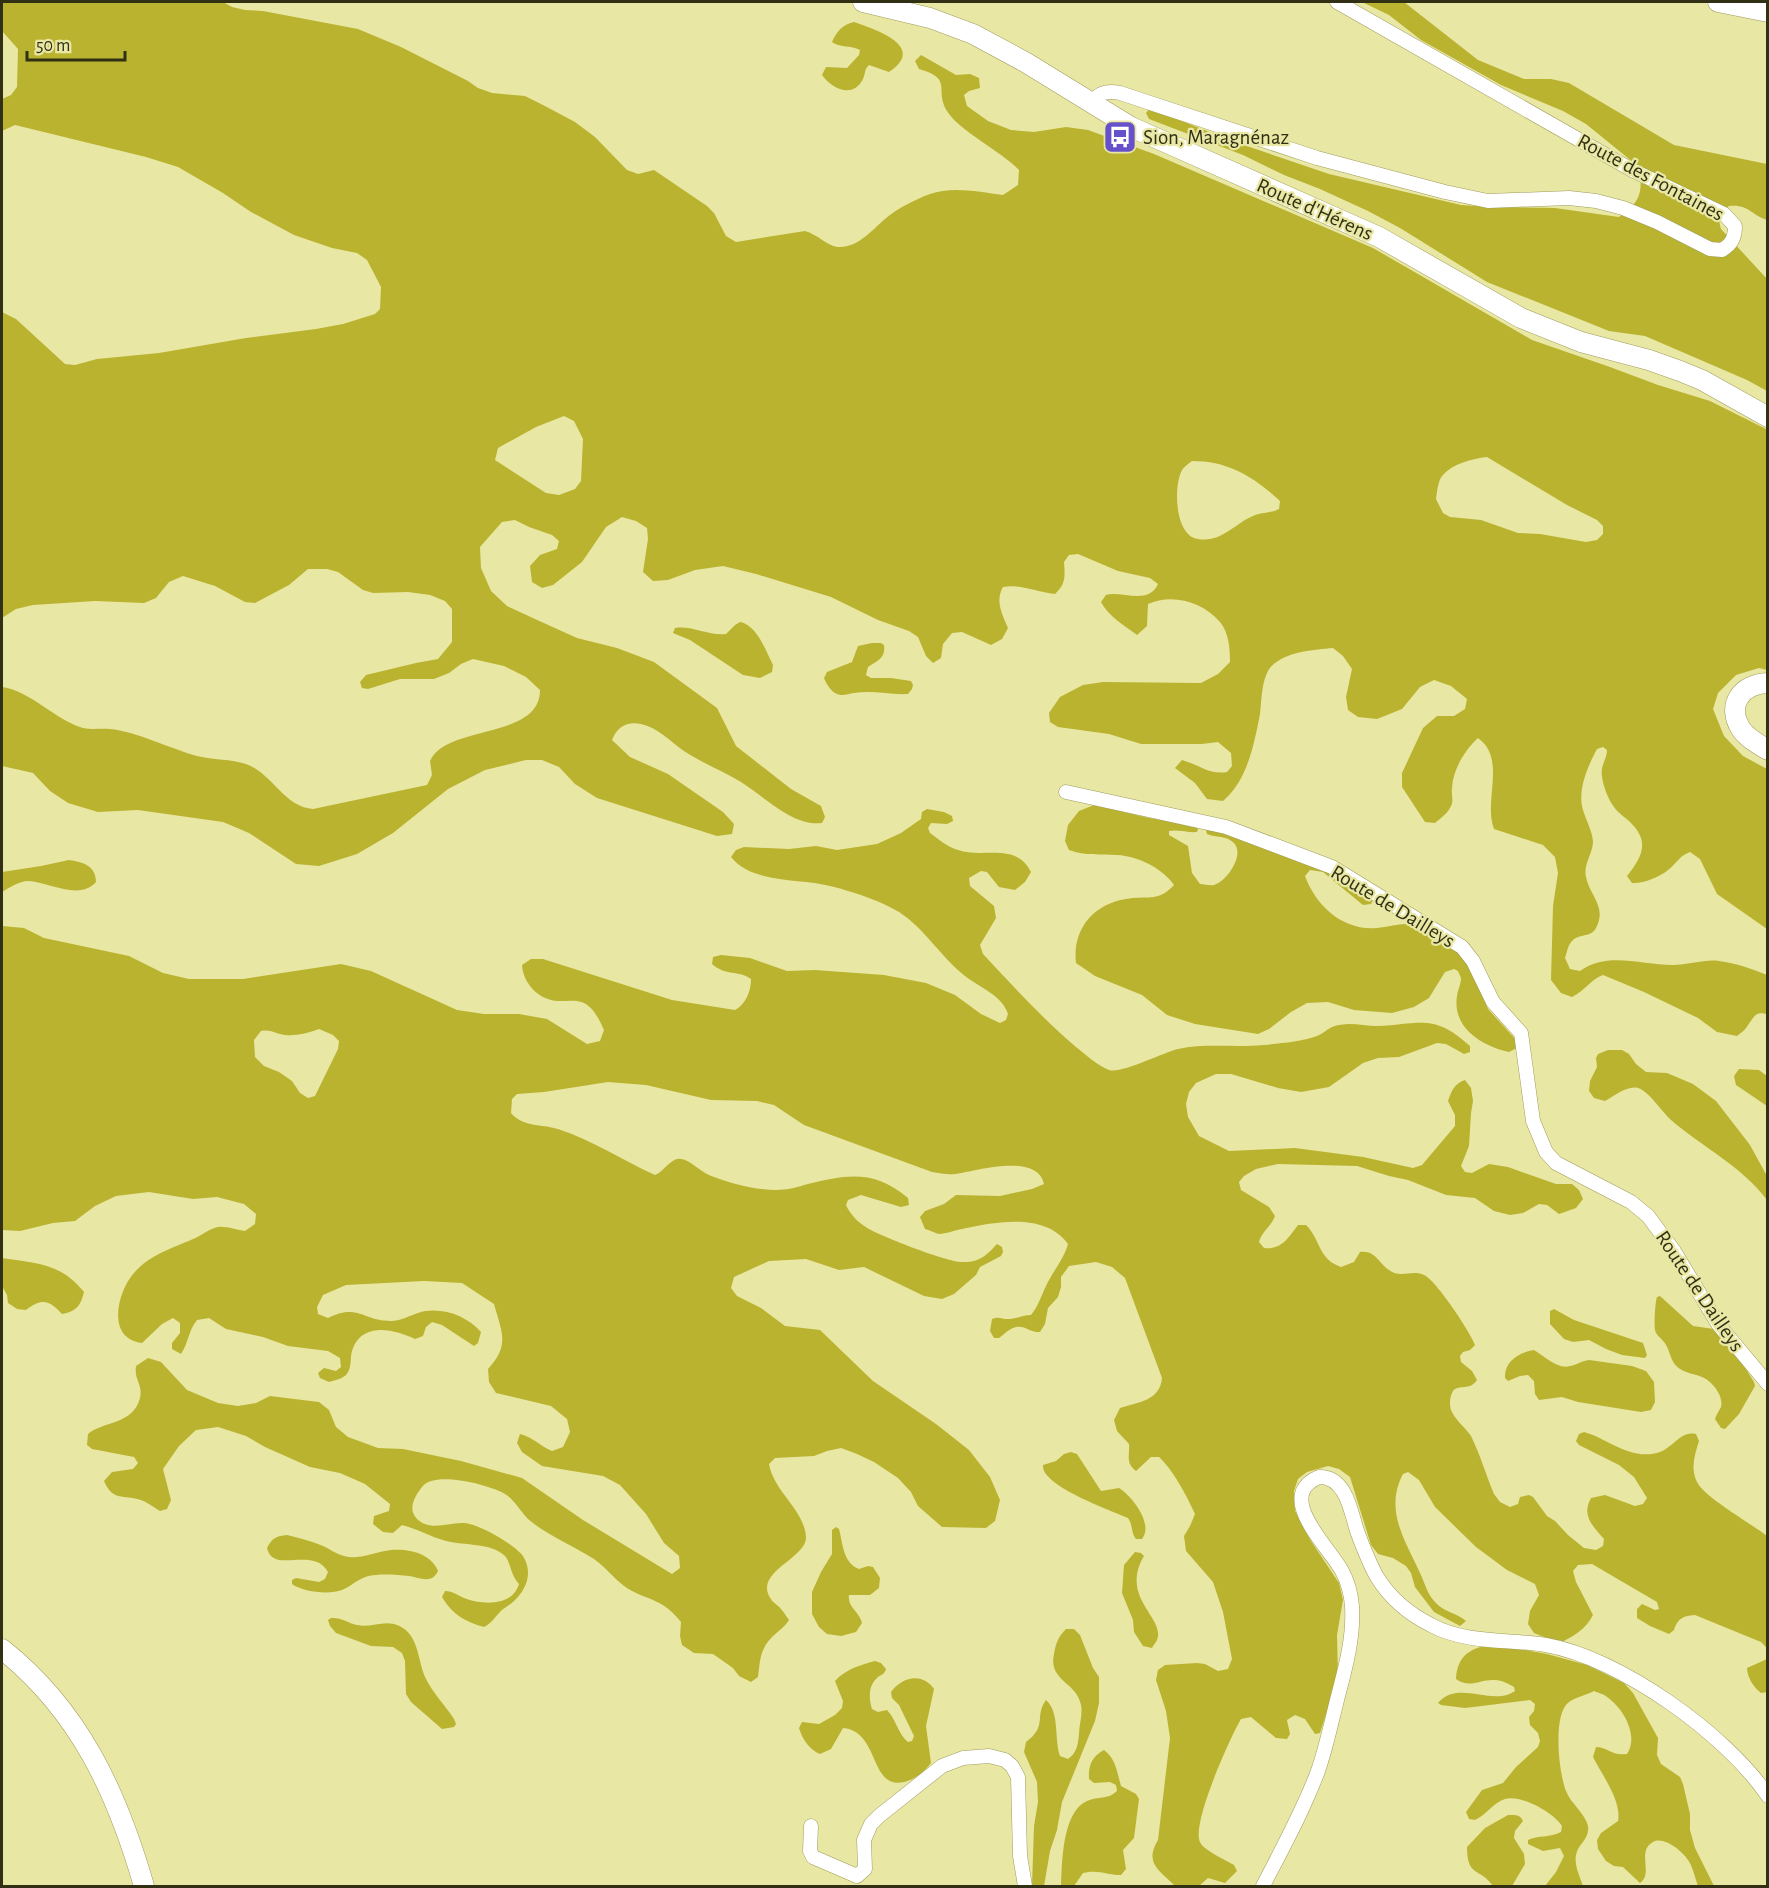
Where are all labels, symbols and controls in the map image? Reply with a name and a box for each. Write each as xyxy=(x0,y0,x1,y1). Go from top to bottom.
scale bar xyxy=(27,24,124,62)
text: 50 m xyxy=(36,37,70,55)
bus stop icon: Sion, Maragnénaz xyxy=(1102,119,1138,155)
place label: Sion, Maragnénaz xyxy=(1143,127,1289,148)
street label: Route des Fontaines xyxy=(1574,130,1727,225)
street label: Route d'Hérens xyxy=(1254,175,1376,244)
street label: Route de Dailleys xyxy=(1327,861,1458,952)
street label: Route de Dailleys xyxy=(1652,1227,1748,1355)

